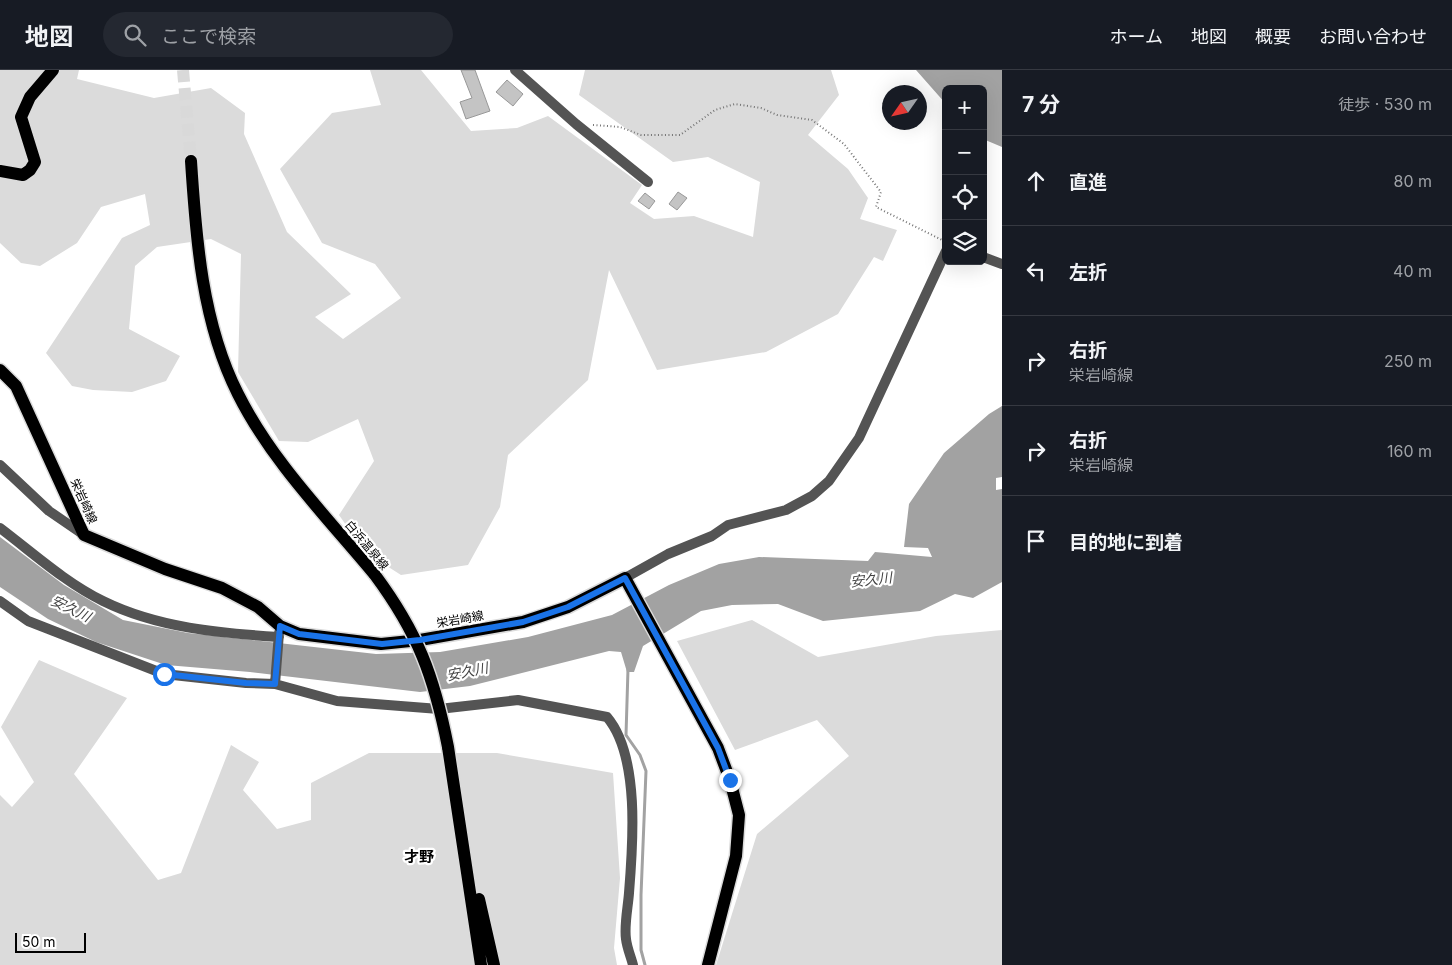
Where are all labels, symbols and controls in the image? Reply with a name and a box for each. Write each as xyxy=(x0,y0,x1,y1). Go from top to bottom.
search box xyxy=(103,12,453,57)
icon: search xyxy=(121,21,149,49)
text: 地図 xyxy=(25,22,73,51)
text: ここで検索 xyxy=(161,25,256,48)
text: ホーム xyxy=(1110,26,1163,47)
text: 地図 xyxy=(1191,26,1227,47)
text: 概要 xyxy=(1255,26,1291,47)
text: お問い合わせ xyxy=(1319,26,1427,47)
north arrow xyxy=(882,85,927,130)
map controls xyxy=(942,85,987,265)
button: + xyxy=(942,85,987,130)
text: 7 分 xyxy=(1022,92,1060,117)
text: 徒歩 · 530 m xyxy=(1338,94,1432,114)
button: − xyxy=(942,130,987,175)
icon: ahead xyxy=(1022,167,1050,195)
text: 直進 xyxy=(1069,171,1107,194)
text: 80 m xyxy=(1393,171,1432,191)
button: locate xyxy=(942,175,987,220)
button: layers xyxy=(942,220,987,265)
icon: left xyxy=(1022,257,1050,285)
text: 左折 xyxy=(1069,261,1107,284)
text: 40 m xyxy=(1393,261,1432,281)
text: 右折 xyxy=(1069,339,1107,362)
icon: right xyxy=(1022,347,1050,375)
text: 250 m xyxy=(1384,351,1432,371)
text: 栄岩崎線 xyxy=(1069,365,1133,385)
text: 右折 xyxy=(1069,429,1107,452)
icon: right xyxy=(1022,437,1050,465)
text: 160 m xyxy=(1387,441,1432,461)
text: 栄岩崎線 xyxy=(1069,455,1133,475)
street label: 栄岩崎線 xyxy=(67,476,101,526)
street label: 白浜温泉線 xyxy=(342,517,392,573)
icon: arrive xyxy=(1022,527,1050,555)
text: 目的地に到着 xyxy=(1069,531,1183,554)
water label: 安久川 xyxy=(849,568,895,590)
water label: 安久川 xyxy=(48,591,95,626)
street label: 栄岩崎線 xyxy=(435,607,485,631)
water label: 安久川 xyxy=(445,658,491,683)
route start xyxy=(153,663,176,686)
route end xyxy=(719,769,742,792)
district label: 才野 xyxy=(404,847,434,866)
scale bar xyxy=(15,930,86,953)
text: 50 m xyxy=(22,933,56,950)

